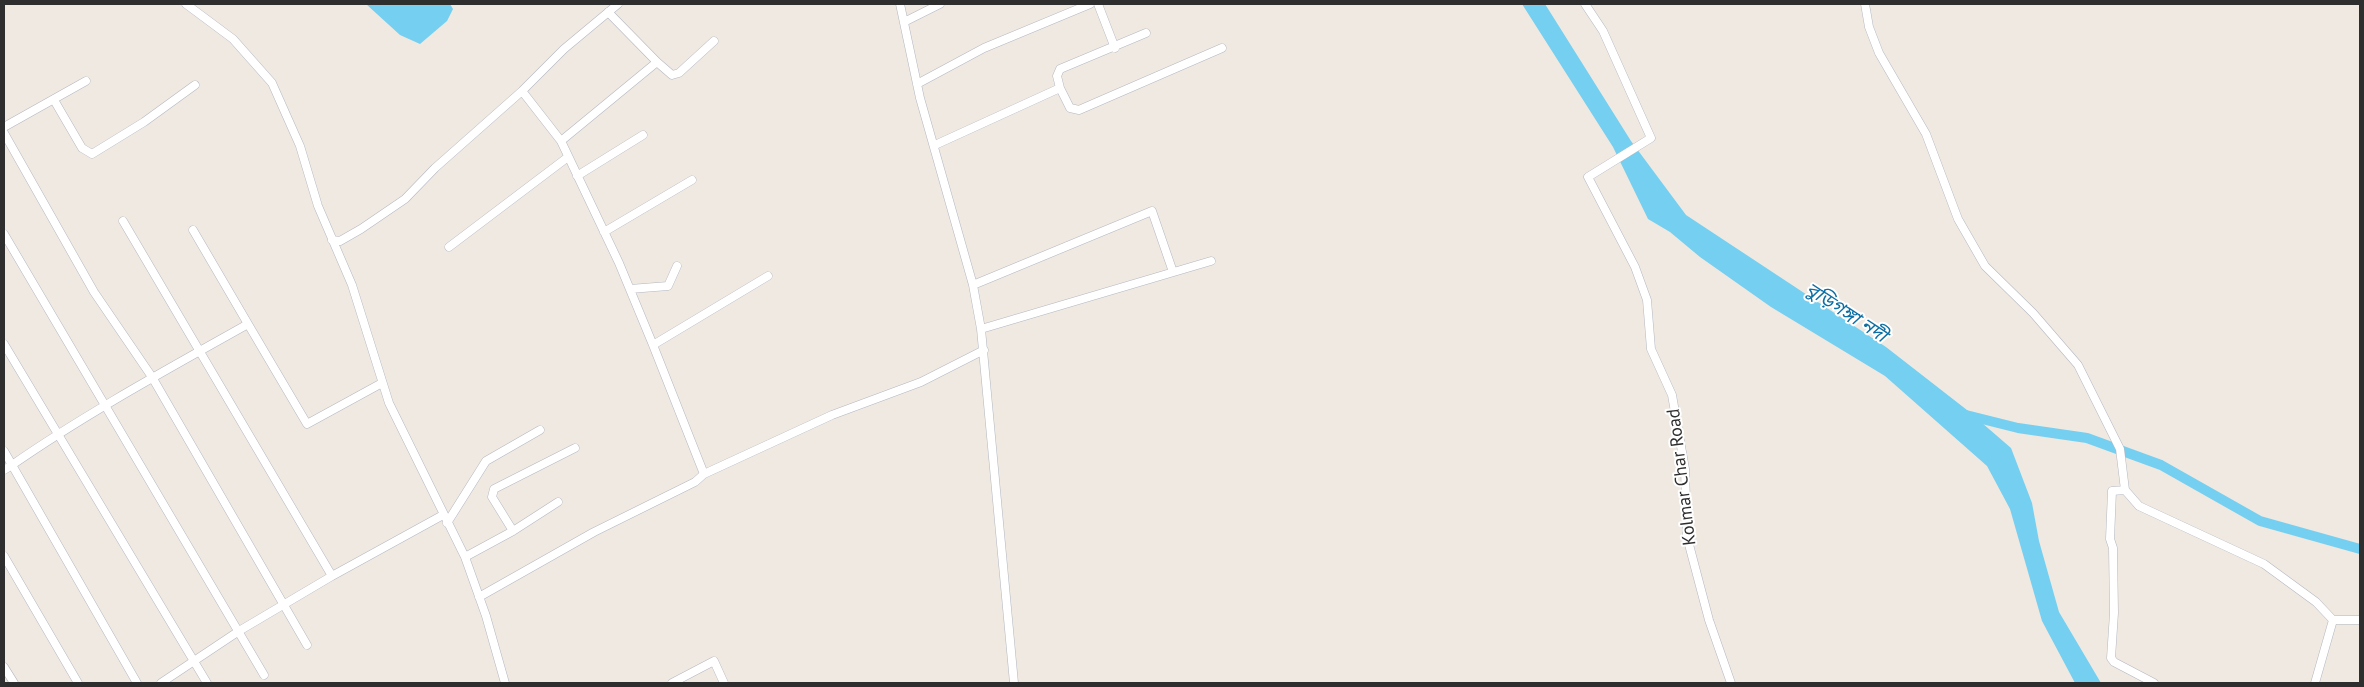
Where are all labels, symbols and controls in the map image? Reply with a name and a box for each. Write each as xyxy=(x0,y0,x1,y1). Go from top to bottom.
water label: বুড়িগঙ্গা নদী xyxy=(1801,278,1891,348)
street label: Kolmar Char Road xyxy=(1663,407,1701,547)

